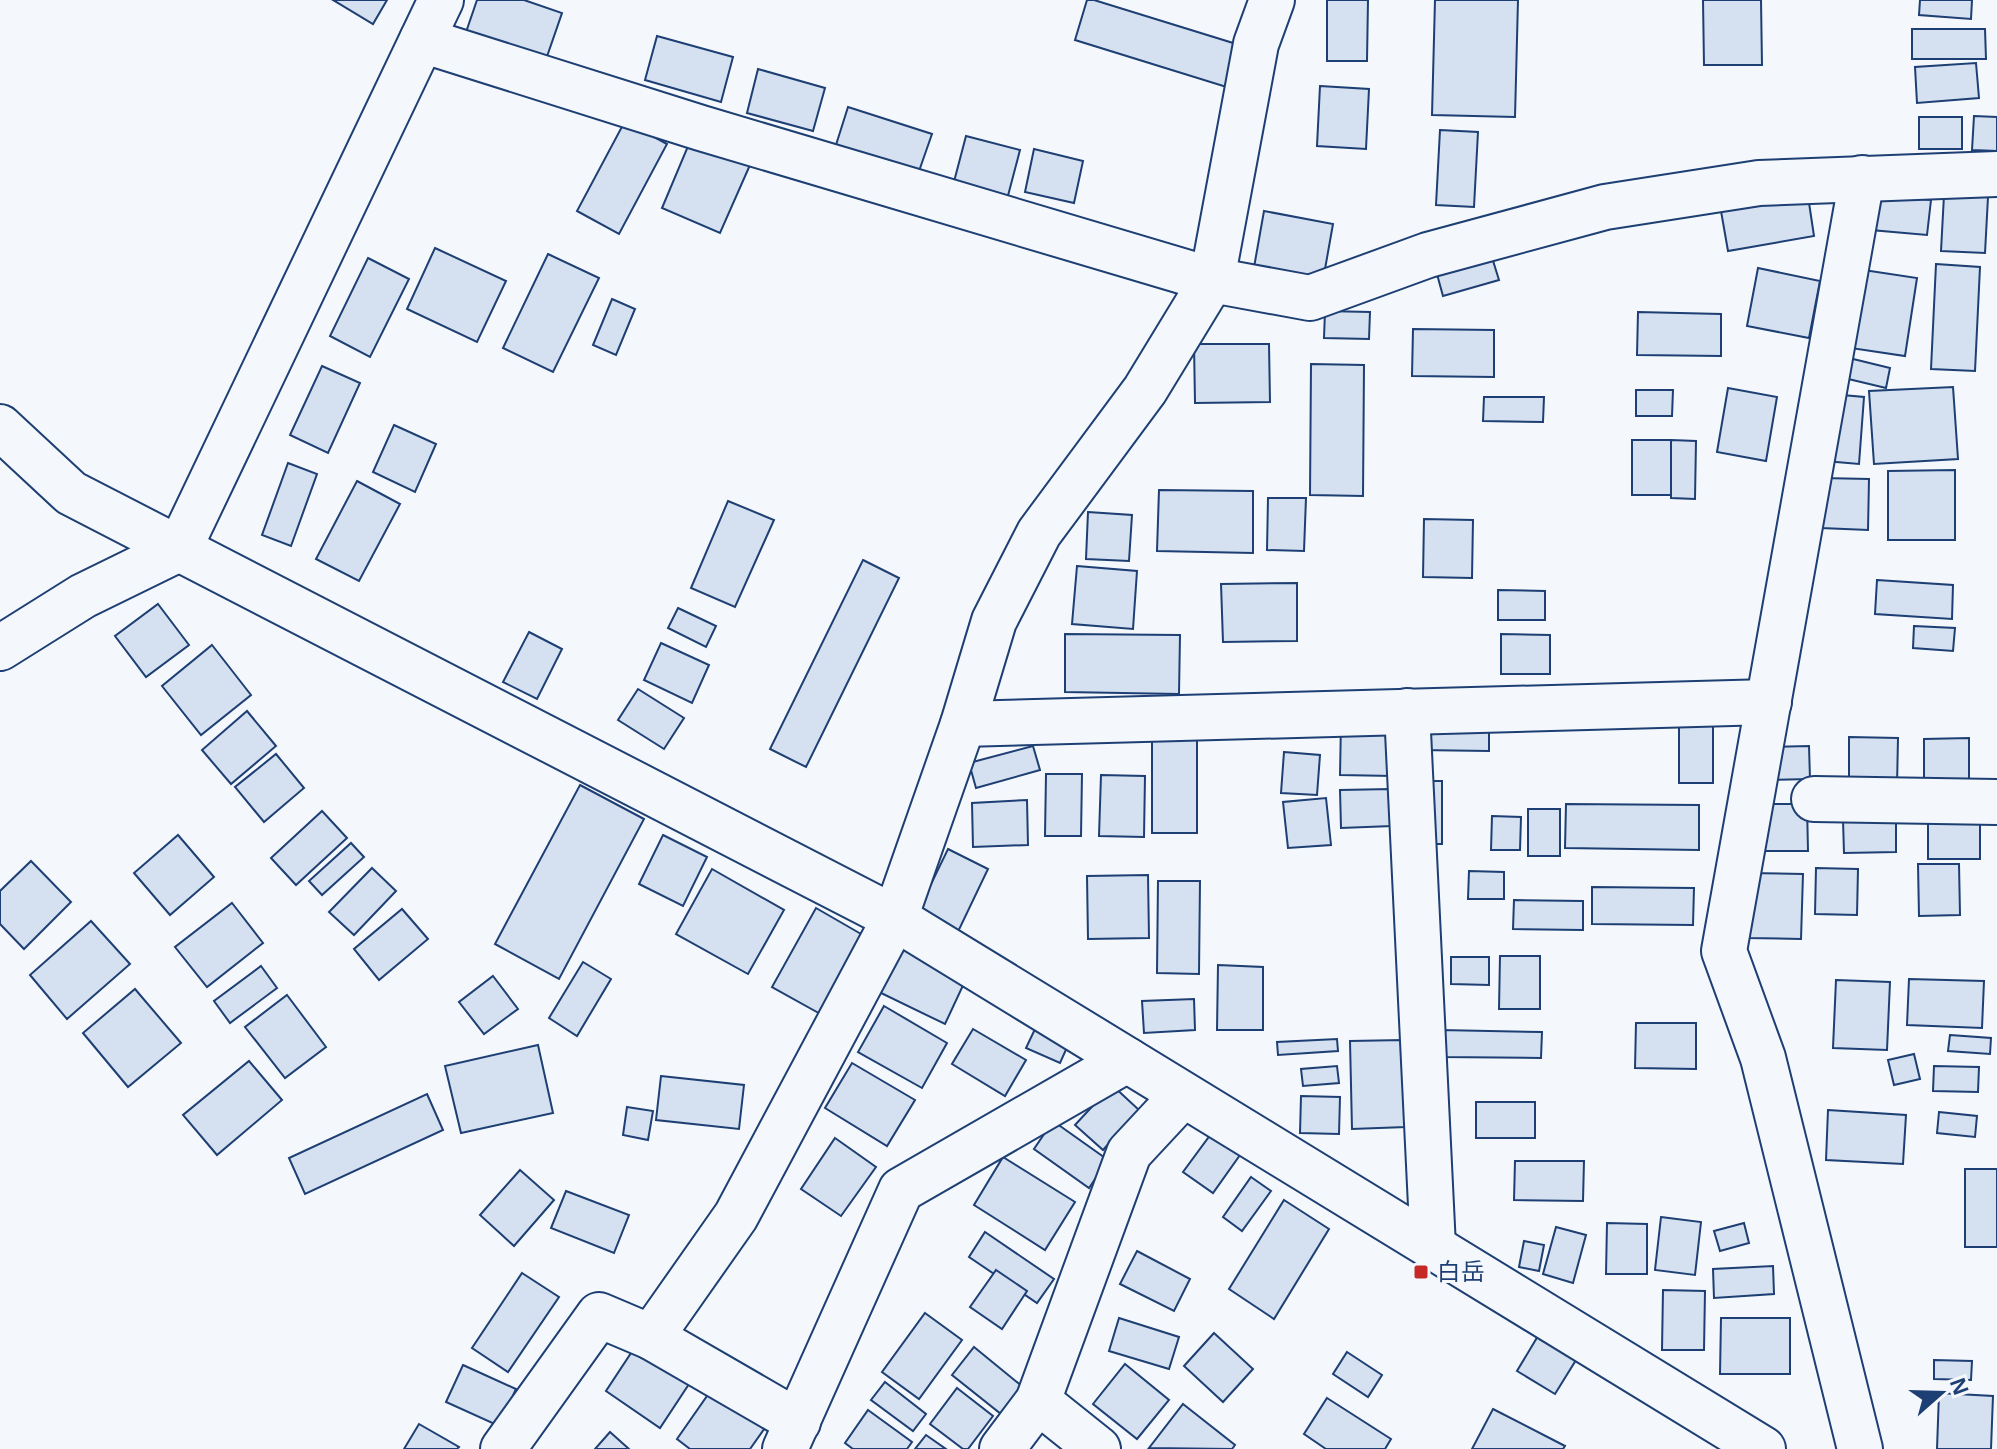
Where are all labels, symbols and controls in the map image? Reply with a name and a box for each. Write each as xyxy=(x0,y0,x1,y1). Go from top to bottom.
place label: 白岳 xyxy=(1437,1258,1485,1285)
marker: 白岳 xyxy=(1412,1263,1430,1281)
north arrow xyxy=(1901,1353,1981,1433)
text: N xyxy=(1945,1375,1974,1398)

